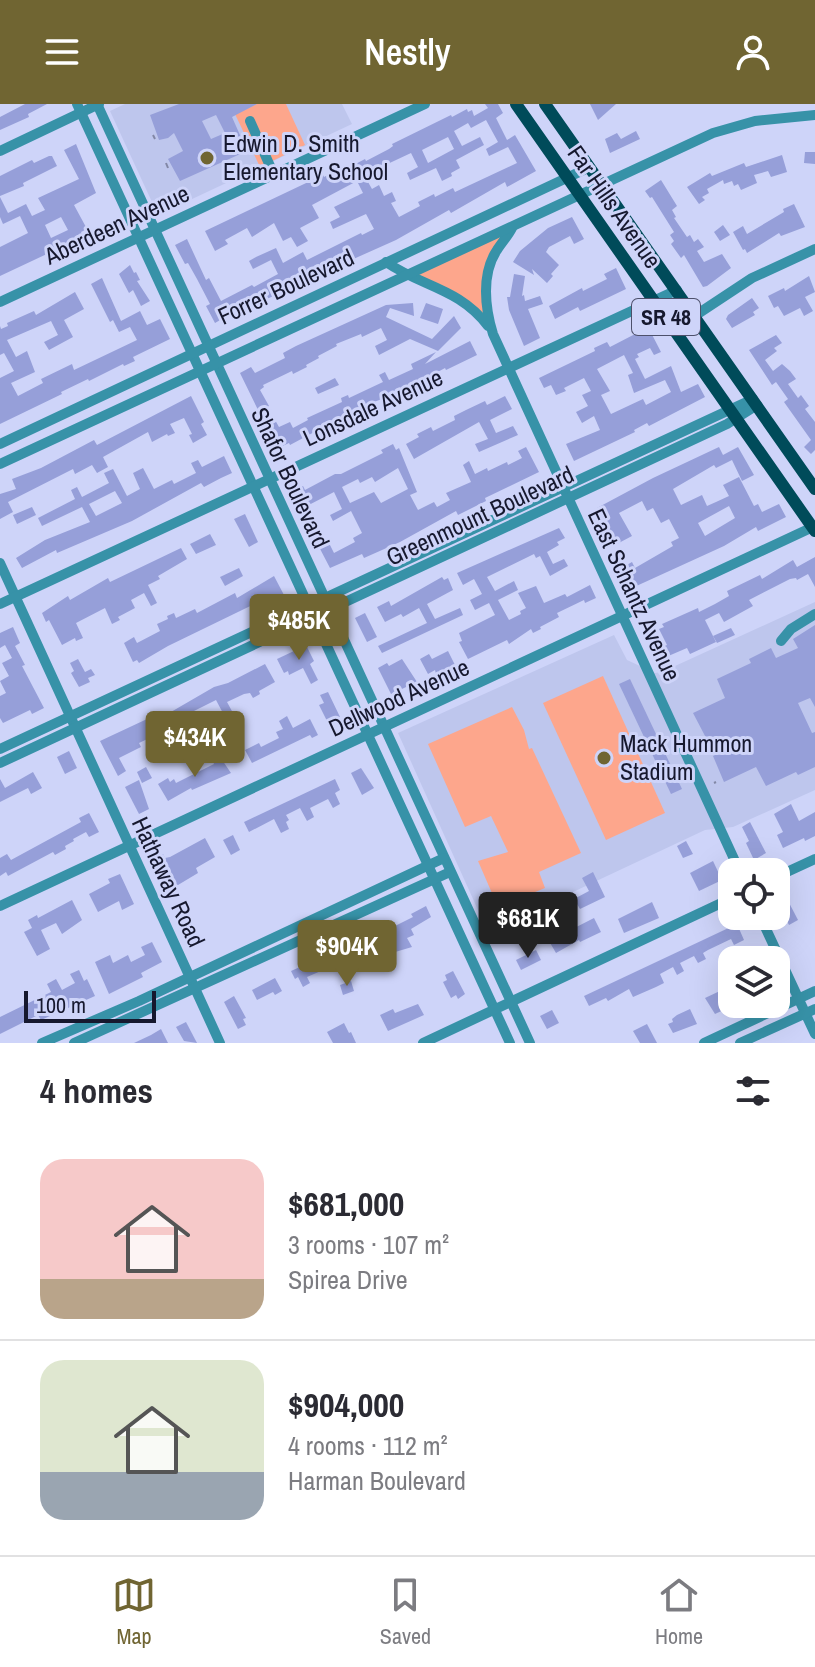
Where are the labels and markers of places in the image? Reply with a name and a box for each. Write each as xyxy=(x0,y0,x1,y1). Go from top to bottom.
place label: Edwin D. Smith Elementary School xyxy=(223,127,388,187)
marker: Edwin D. Smith Elementary School xyxy=(198,149,216,167)
pin: $485K xyxy=(243,594,355,662)
pin: $434K xyxy=(139,711,251,779)
place label: Mack Hummon Stadium xyxy=(620,727,752,787)
marker: Mack Hummon Stadium xyxy=(595,749,613,767)
pin: $681K xyxy=(472,892,584,960)
pin: $904K xyxy=(291,920,403,988)

